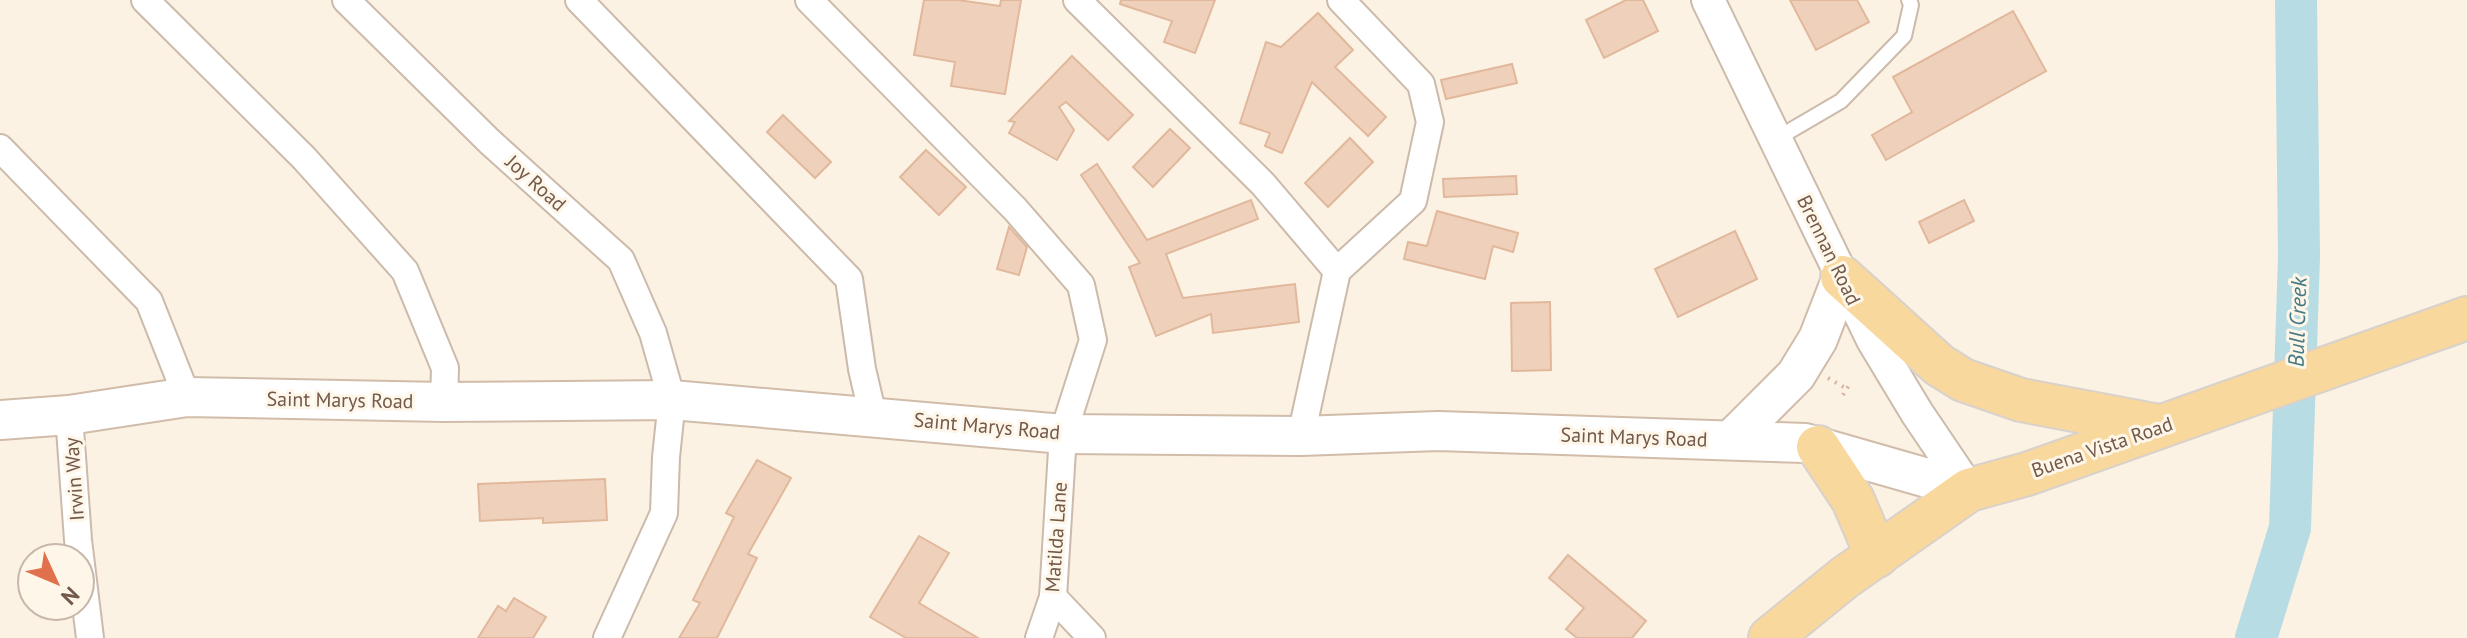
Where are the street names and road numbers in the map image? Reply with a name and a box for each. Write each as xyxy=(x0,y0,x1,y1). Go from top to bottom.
street label: Joy Road xyxy=(500,148,572,217)
street label: Brennan Road xyxy=(1791,191,1867,309)
street label: Saint Marys Road xyxy=(266,386,414,414)
street label: Saint Marys Road xyxy=(913,407,1061,445)
street label: Buena Vista Road xyxy=(2028,411,2176,483)
street label: Saint Marys Road xyxy=(1560,421,1708,453)
street label: Irwin Way xyxy=(58,436,90,522)
street label: Matilda Lane xyxy=(1039,481,1073,593)

